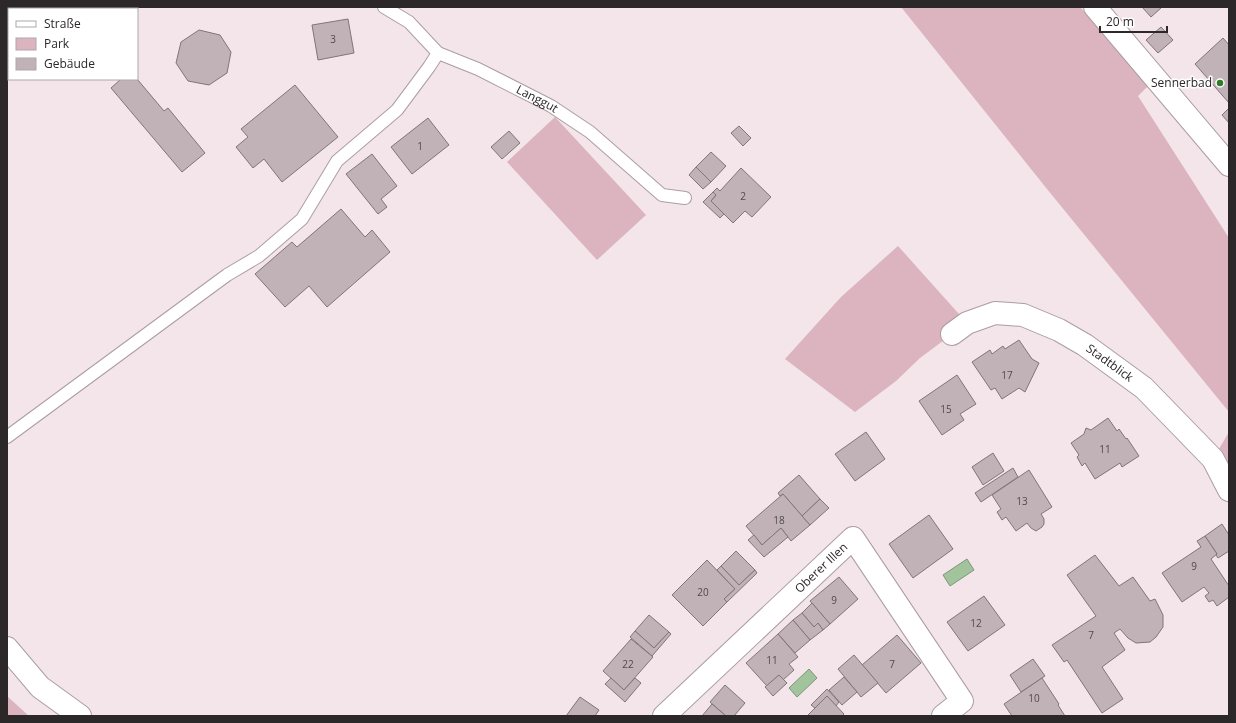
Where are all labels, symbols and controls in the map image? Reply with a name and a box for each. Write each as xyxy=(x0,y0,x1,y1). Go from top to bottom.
legend xyxy=(8,8,138,80)
scale bar xyxy=(1100,8,1167,34)
text: 20 m xyxy=(1106,13,1134,30)
text: Straße xyxy=(44,15,81,32)
house number: 3 xyxy=(330,32,336,46)
text: Park xyxy=(44,35,70,52)
text: Gebäude xyxy=(44,55,95,72)
place label: Sennerbad xyxy=(1151,74,1212,91)
marker: Sennerbad xyxy=(1215,78,1225,88)
street label: Langgut xyxy=(513,81,562,117)
house number: 1 xyxy=(417,139,423,153)
house number: 2 xyxy=(740,189,746,203)
street label: Stadtblick xyxy=(1083,340,1138,386)
house number: 17 xyxy=(1001,368,1013,382)
house number: 15 xyxy=(940,402,952,416)
house number: 11 xyxy=(1099,442,1111,456)
house number: 13 xyxy=(1016,494,1028,508)
house number: 18 xyxy=(773,513,785,527)
street label: Oberer Illen xyxy=(791,539,851,597)
house number: 9 xyxy=(1191,559,1197,573)
house number: 20 xyxy=(697,585,709,599)
house number: 9 xyxy=(831,593,837,607)
house number: 12 xyxy=(970,616,982,630)
house number: 7 xyxy=(1088,628,1094,642)
house number: 11 xyxy=(766,653,778,667)
house number: 22 xyxy=(622,657,634,671)
house number: 7 xyxy=(889,657,895,671)
house number: 10 xyxy=(1028,691,1040,705)

